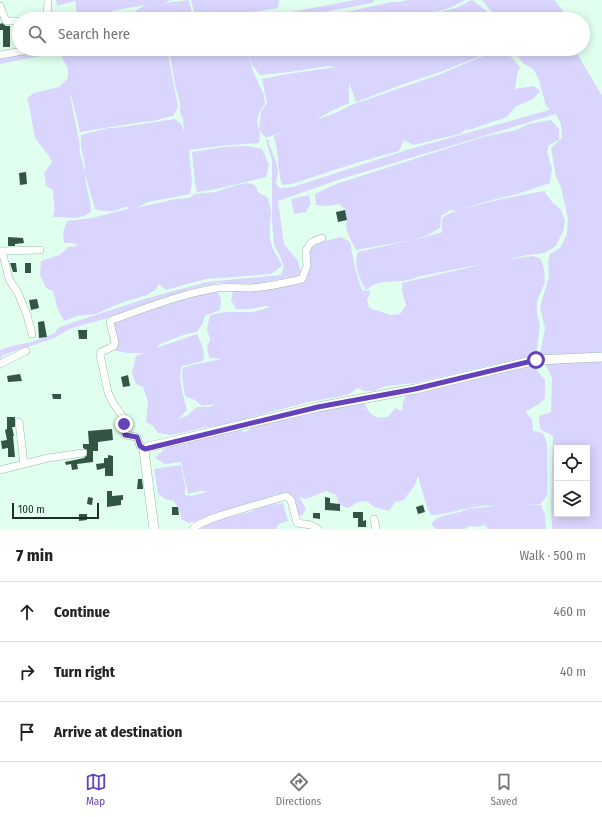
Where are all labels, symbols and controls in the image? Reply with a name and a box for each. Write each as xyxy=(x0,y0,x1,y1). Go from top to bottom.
search box xyxy=(12,12,590,56)
icon: search xyxy=(26,23,48,45)
text: Search here xyxy=(58,25,130,43)
route start xyxy=(527,351,545,369)
route end xyxy=(115,415,133,433)
map controls xyxy=(554,445,590,517)
button: locate xyxy=(554,445,590,481)
button: layers xyxy=(554,481,590,517)
scale bar xyxy=(12,501,99,520)
text: 100 m xyxy=(18,503,45,516)
text: 7 min xyxy=(16,545,53,566)
text: Walk · 500 m xyxy=(519,548,586,563)
icon: ahead xyxy=(16,601,38,623)
text: Continue xyxy=(54,603,110,621)
text: 460 m xyxy=(553,604,586,619)
icon: right xyxy=(16,661,38,683)
text: Turn right xyxy=(54,663,115,681)
text: 40 m xyxy=(560,664,586,679)
icon: arrive xyxy=(16,721,38,743)
text: Arrive at destination xyxy=(54,723,182,741)
tab: Map xyxy=(85,771,107,808)
tab: Directions xyxy=(276,771,321,808)
tab: Saved xyxy=(491,771,517,808)

